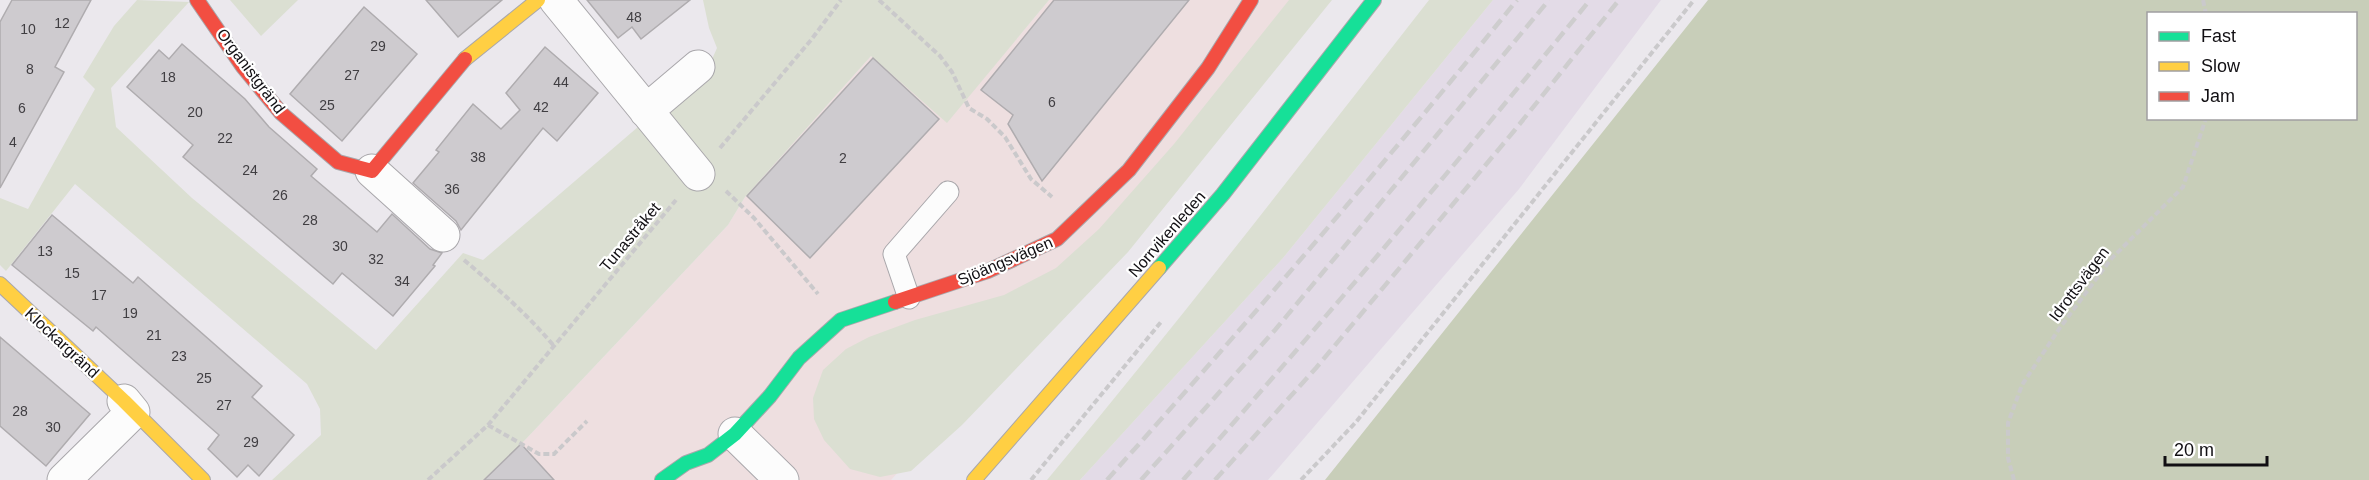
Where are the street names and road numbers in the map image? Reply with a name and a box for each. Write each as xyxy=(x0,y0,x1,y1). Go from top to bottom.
street label: Organistgränd xyxy=(214,25,288,117)
street label: Norrvikenleden xyxy=(1125,188,1209,280)
street label: Tunastråket xyxy=(597,199,664,275)
street label: Sjöängsvägen xyxy=(955,233,1055,289)
street label: Idrottsvägen xyxy=(2046,244,2112,324)
street label: Klockargränd xyxy=(22,305,102,381)

